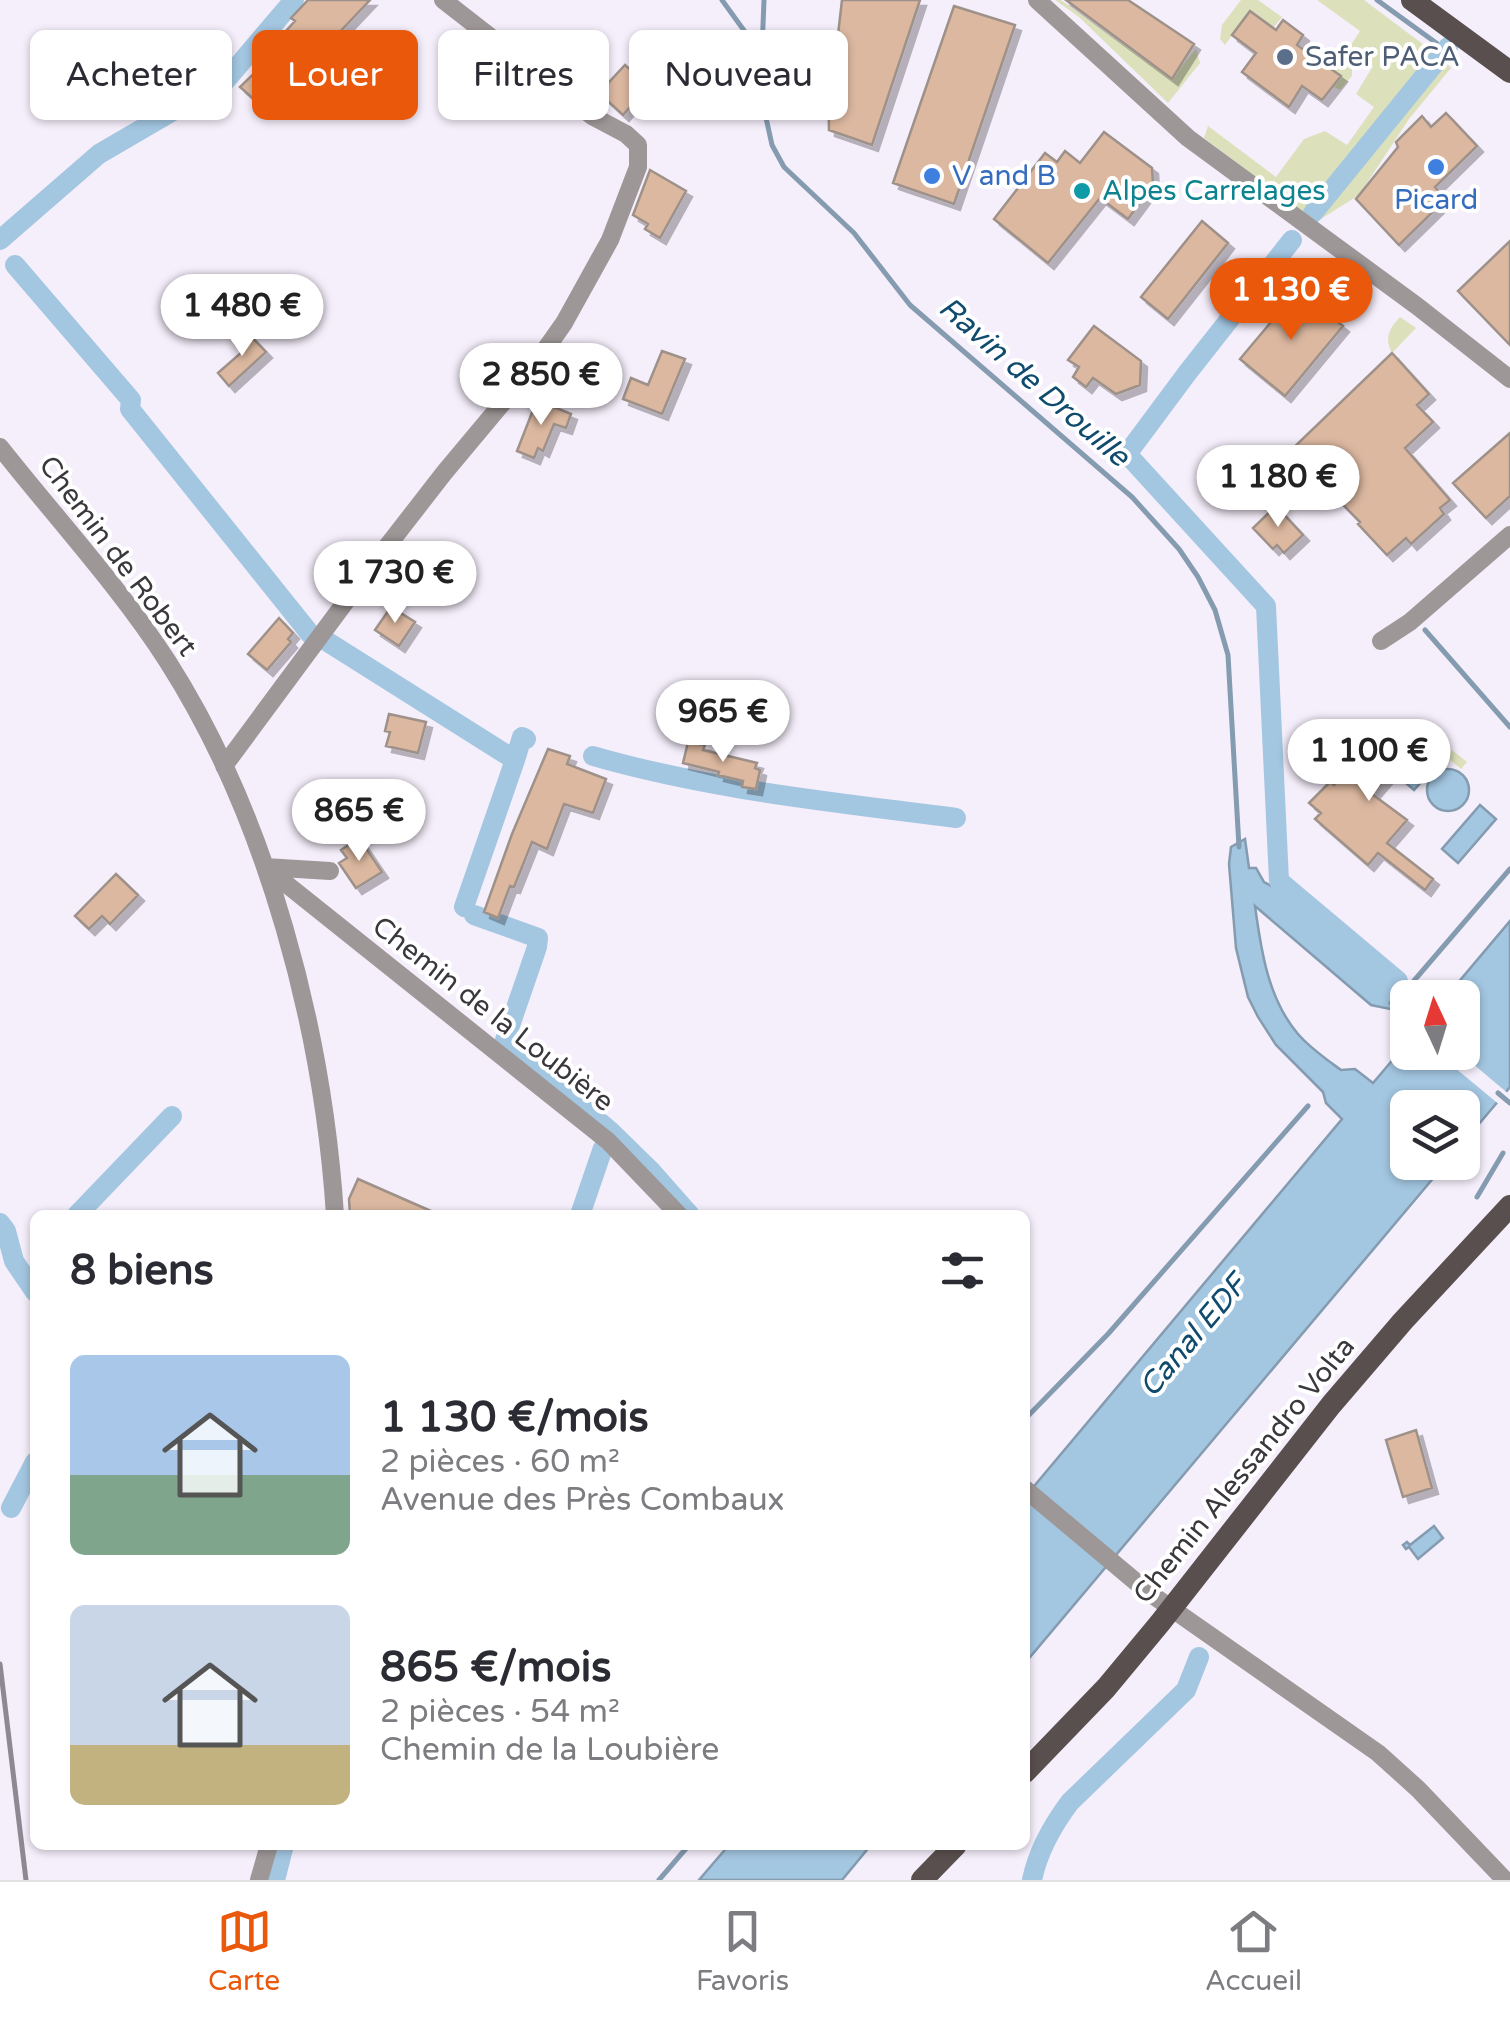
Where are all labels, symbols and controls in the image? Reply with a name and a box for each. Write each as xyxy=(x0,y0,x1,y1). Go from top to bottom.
chip: Acheter xyxy=(30,30,232,120)
chip: Louer xyxy=(252,30,418,120)
chip: Filtres xyxy=(438,30,609,120)
chip: Nouveau xyxy=(629,30,848,120)
place label: Safer PACA xyxy=(1305,40,1460,74)
marker: Safer PACA xyxy=(1274,46,1296,68)
marker: Picard xyxy=(1425,156,1447,178)
place label: V and B xyxy=(952,159,1056,193)
marker: V and B xyxy=(921,165,943,187)
place label: Alpes Carrelages xyxy=(1102,174,1326,208)
marker: Alpes Carrelages xyxy=(1071,180,1093,202)
place label: Picard xyxy=(1394,183,1478,217)
pin: 1 130 € xyxy=(1199,258,1383,343)
text: 1 130 € xyxy=(1232,271,1350,309)
pin: 1 480 € xyxy=(150,274,334,359)
text: 1 480 € xyxy=(183,287,301,325)
water label: Ravin de Drouille xyxy=(931,289,1138,476)
pin: 2 850 € xyxy=(449,343,633,428)
text: 2 850 € xyxy=(482,356,600,394)
pin: 1 180 € xyxy=(1186,445,1370,530)
street label: Chemin de Robert xyxy=(32,449,205,663)
text: 1 180 € xyxy=(1219,458,1337,496)
pin: 1 730 € xyxy=(303,541,487,626)
text: 1 730 € xyxy=(336,554,454,592)
pin: 965 € xyxy=(653,680,793,765)
text: 965 € xyxy=(678,693,768,731)
pin: 1 100 € xyxy=(1277,719,1461,804)
text: 1 100 € xyxy=(1310,732,1428,770)
pin: 865 € xyxy=(289,779,429,864)
text: 865 € xyxy=(314,792,404,830)
street label: Chemin de la Loubière xyxy=(366,909,620,1119)
north arrow xyxy=(1390,980,1480,1070)
map controls xyxy=(1390,980,1480,1180)
button: layers xyxy=(1390,1090,1480,1180)
icon: filters xyxy=(935,1243,990,1298)
text: 8 biens xyxy=(70,1245,214,1296)
water label: Canal EDF xyxy=(1131,1264,1258,1405)
street label: Chemin Alessandro Volta xyxy=(1126,1330,1362,1610)
text: 1 130 €/mois xyxy=(380,1392,649,1443)
icon: home xyxy=(150,1395,270,1515)
text: 2 pièces · 60 m² xyxy=(380,1443,620,1481)
text: Avenue des Près Combaux xyxy=(380,1481,785,1519)
text: 865 €/mois xyxy=(380,1642,611,1693)
icon: home xyxy=(150,1645,270,1765)
text: 2 pièces · 54 m² xyxy=(380,1693,620,1731)
text: Chemin de la Loubière xyxy=(380,1731,719,1769)
tab: Carte xyxy=(208,1904,280,1998)
tab: Favoris xyxy=(696,1904,789,1998)
tab: Accueil xyxy=(1205,1904,1302,1998)

